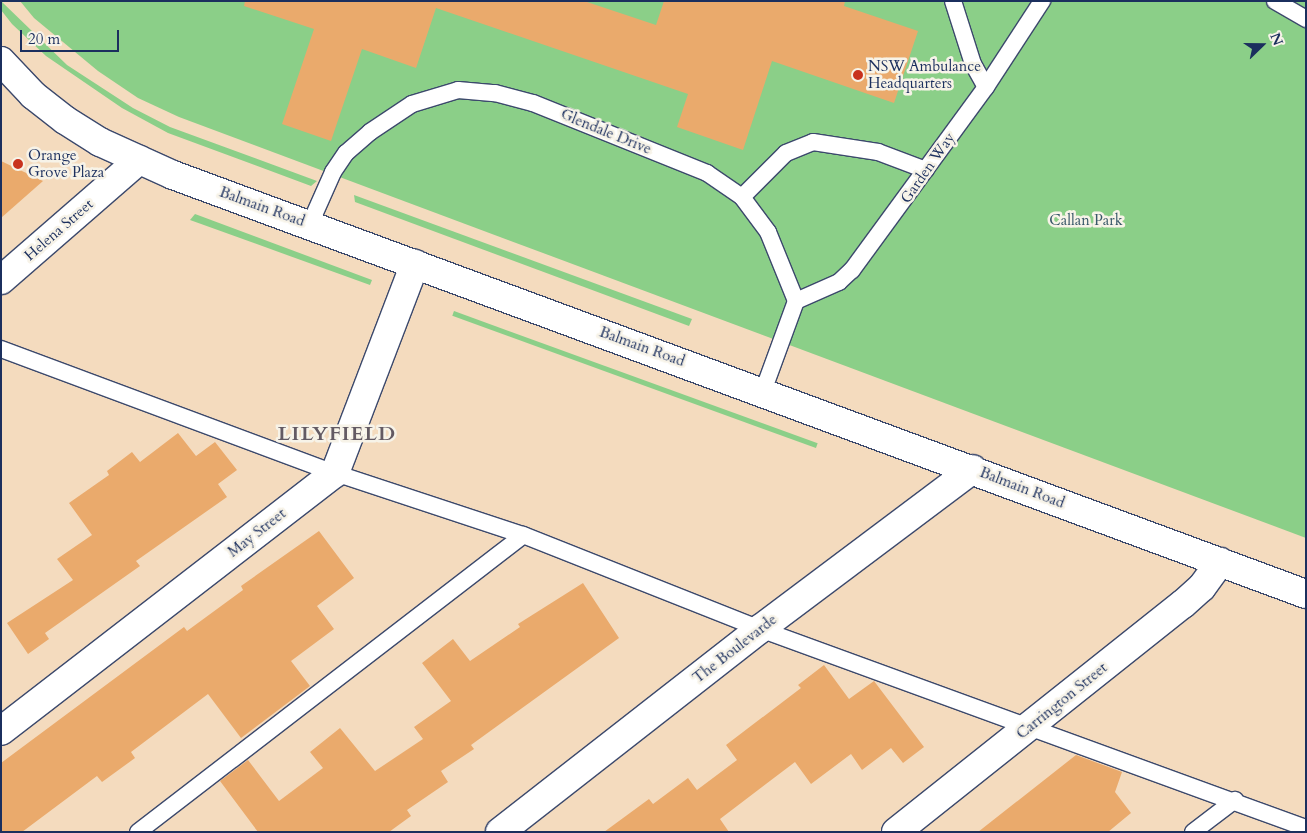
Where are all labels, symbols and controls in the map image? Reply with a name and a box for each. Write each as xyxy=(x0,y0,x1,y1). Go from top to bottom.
scale bar xyxy=(22,20,121,52)
north arrow xyxy=(1237,20,1287,70)
text: 20 m xyxy=(28,29,60,49)
text: N xyxy=(1265,30,1287,48)
place label: NSW Ambulance Headquarters xyxy=(868,57,981,92)
marker: NSW Ambulance Headquarters xyxy=(852,69,864,81)
street label: Glendale Drive xyxy=(558,106,654,158)
street label: Garden Way xyxy=(897,129,959,207)
place label: Orange Grove Plaza xyxy=(28,146,104,181)
marker: Orange Grove Plaza xyxy=(12,158,24,170)
street label: Balmain Road xyxy=(217,183,307,231)
street label: Helena Street xyxy=(21,195,97,265)
park label: Callan Park xyxy=(1049,212,1123,230)
street label: Balmain Road xyxy=(597,323,687,371)
district label: LILYFIELD xyxy=(277,421,397,445)
street label: Balmain Road xyxy=(977,464,1067,512)
street label: May Street xyxy=(224,505,290,561)
street label: The Boulevarde xyxy=(689,611,781,687)
street label: Carrington Street xyxy=(1013,659,1111,743)

